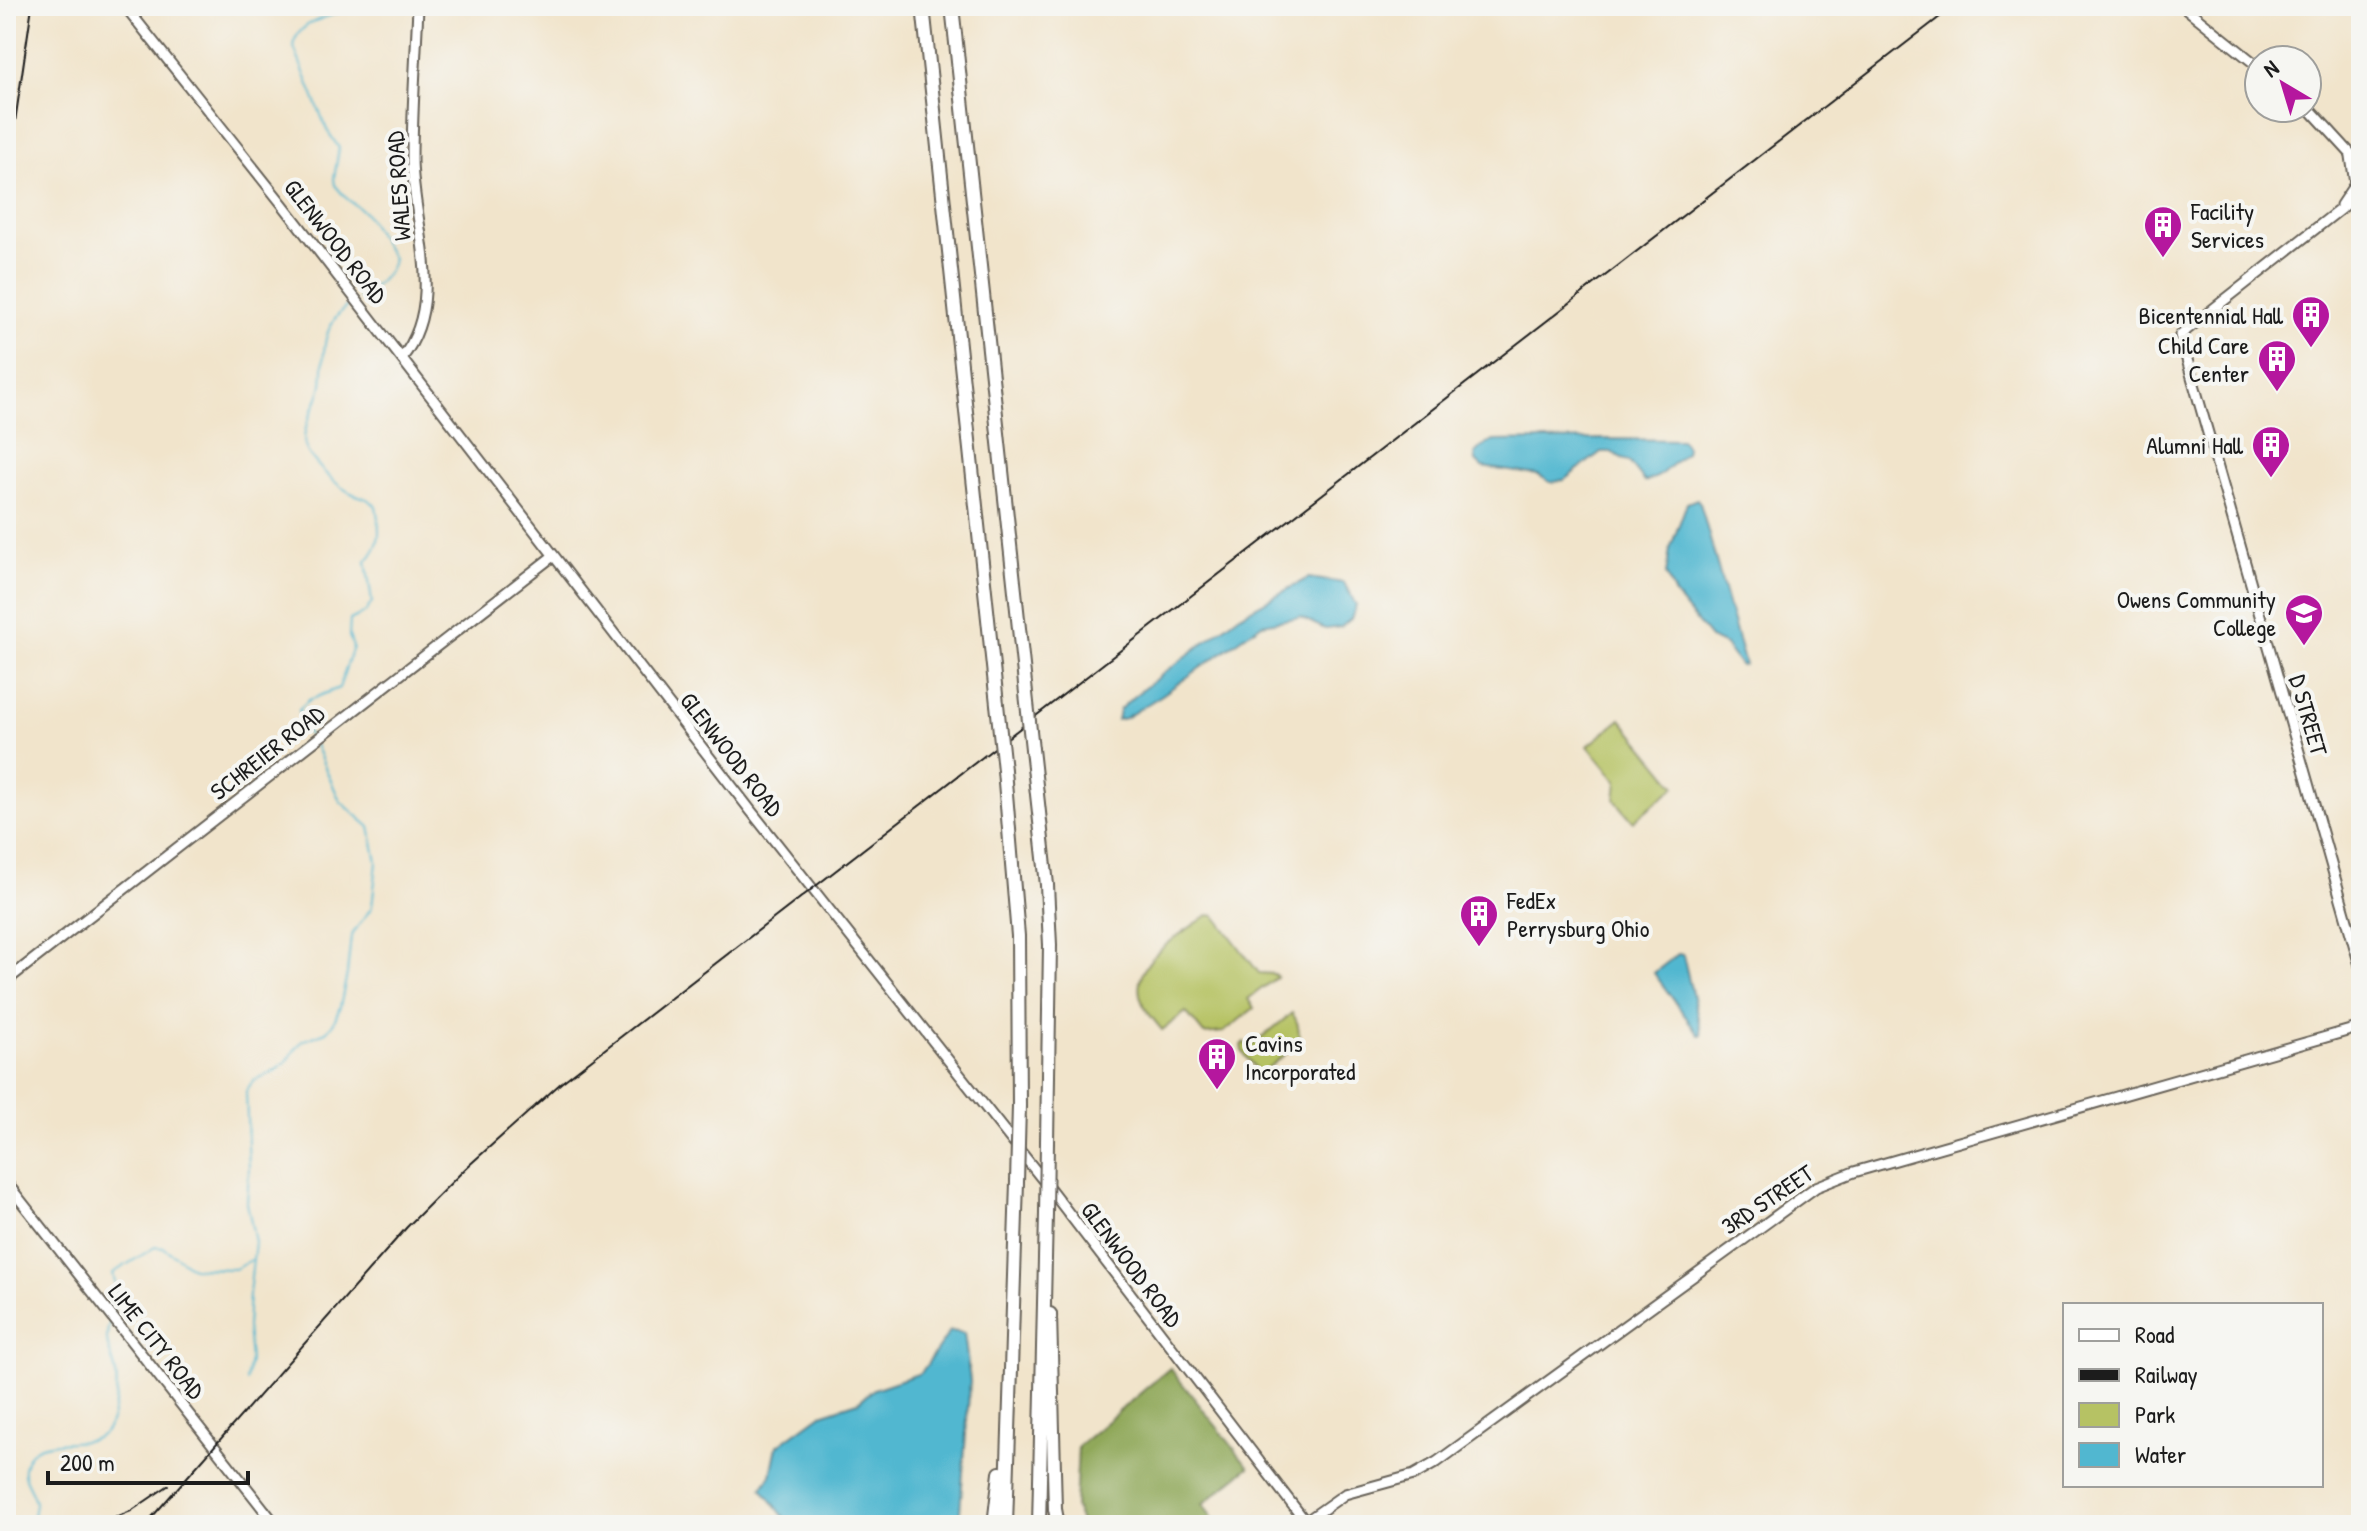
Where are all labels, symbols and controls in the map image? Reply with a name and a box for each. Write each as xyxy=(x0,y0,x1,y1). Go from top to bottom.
north arrow xyxy=(2243,44,2323,124)
text: N xyxy=(2257,53,2285,84)
street label: WALES ROAD xyxy=(378,129,418,242)
street label: GLENWOOD ROAD xyxy=(277,172,395,310)
place label: Facility Services xyxy=(2190,195,2264,255)
building icon: Facility Services xyxy=(2142,204,2184,259)
building icon: Bicentennial Hall xyxy=(2290,294,2332,349)
place label: Bicentennial Hall xyxy=(2139,299,2284,331)
place label: Child Care Center xyxy=(2158,329,2249,389)
building icon: Child Care Center xyxy=(2256,338,2298,393)
building icon: Alumni Hall xyxy=(2250,424,2292,479)
place label: Alumni Hall xyxy=(2146,429,2244,461)
place label: Owens Community College xyxy=(2117,583,2276,643)
school or university icon: Owens Community College xyxy=(2283,592,2325,647)
street label: D STREET xyxy=(2282,671,2336,760)
street label: GLENWOOD ROAD xyxy=(673,685,791,823)
street label: SCHREIER ROAD xyxy=(203,697,331,807)
place label: FedEx Perrysburg Ohio xyxy=(1506,884,1650,944)
building icon: FedEx Perrysburg Ohio xyxy=(1458,893,1500,948)
place label: Cavins Incorporated xyxy=(1245,1027,1355,1087)
building icon: Cavins Incorporated xyxy=(1196,1036,1238,1091)
street label: 3RD STREET xyxy=(1715,1156,1820,1241)
street label: GLENWOOD ROAD xyxy=(1074,1195,1190,1334)
street label: LIME CITY ROAD xyxy=(102,1277,213,1406)
legend xyxy=(2063,1303,2323,1487)
text: Road xyxy=(2135,1318,2174,1350)
text: Railway xyxy=(2135,1358,2198,1390)
text: Park xyxy=(2135,1398,2175,1430)
scale bar xyxy=(48,1435,248,1485)
text: Water xyxy=(2135,1438,2186,1470)
text: 200 m xyxy=(60,1446,115,1478)

